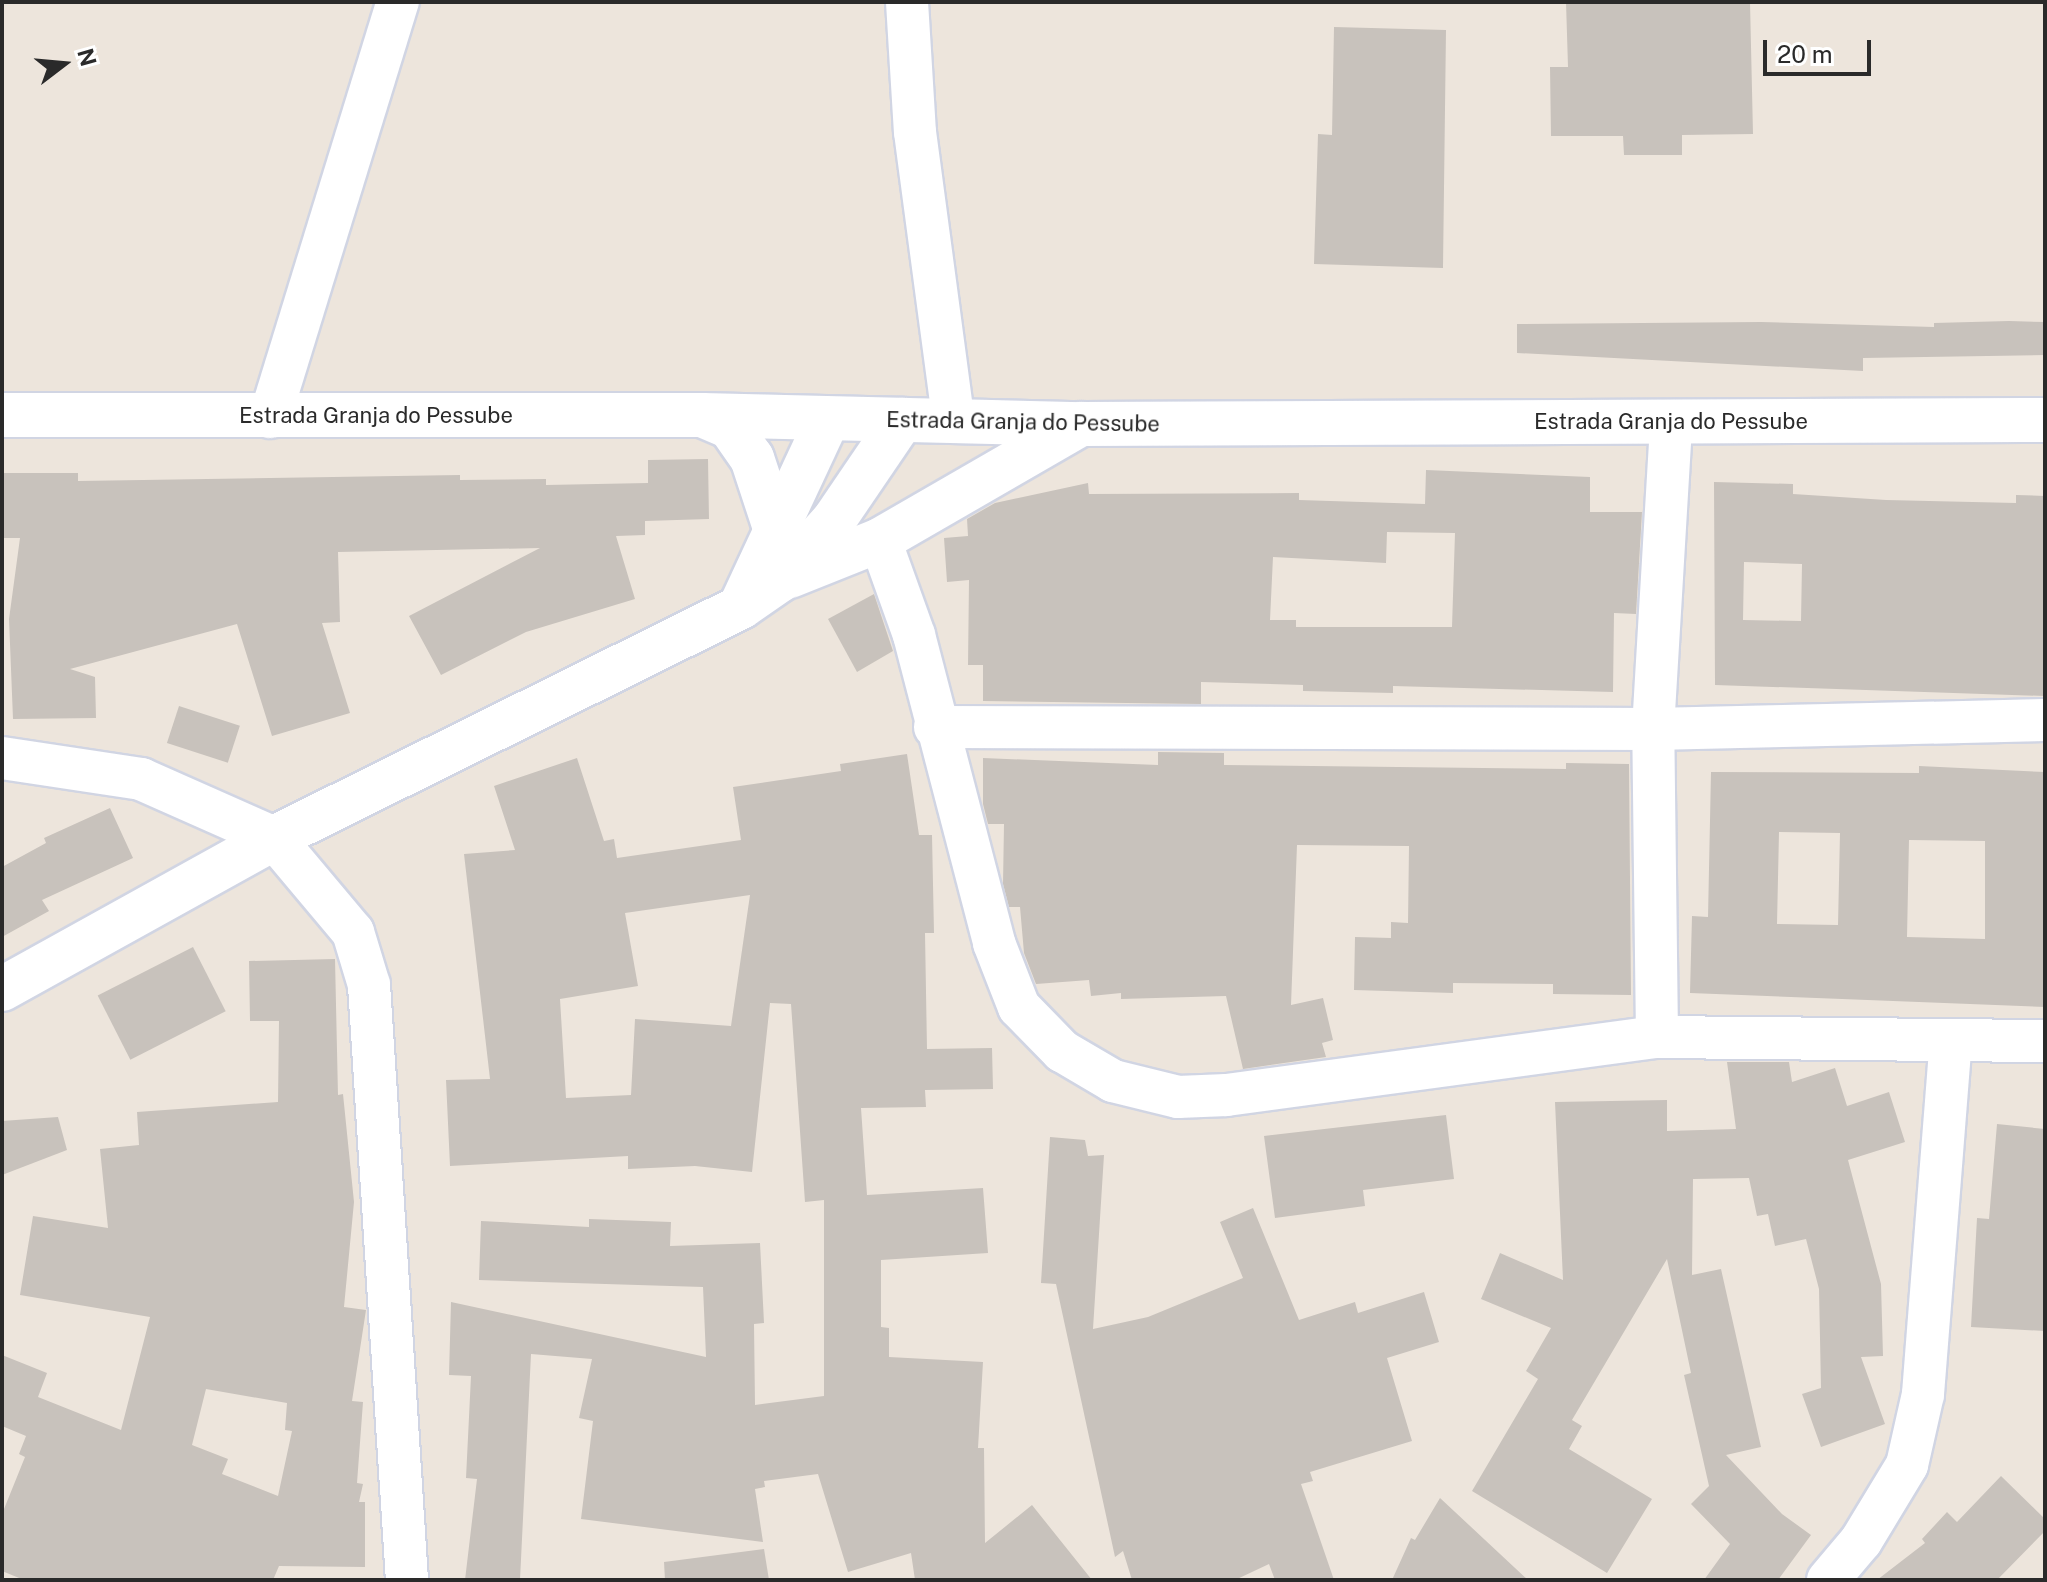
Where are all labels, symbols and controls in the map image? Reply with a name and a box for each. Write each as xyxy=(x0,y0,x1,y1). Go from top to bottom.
north arrow xyxy=(24,24,104,104)
scale bar xyxy=(1767,24,1875,74)
text: 20 m xyxy=(1777,40,1833,68)
text: N xyxy=(72,46,102,69)
street label: Estrada Granja do Pessube xyxy=(239,403,513,429)
street label: Estrada Granja do Pessube xyxy=(886,406,1160,438)
street label: Estrada Granja do Pessube xyxy=(1534,409,1808,435)

